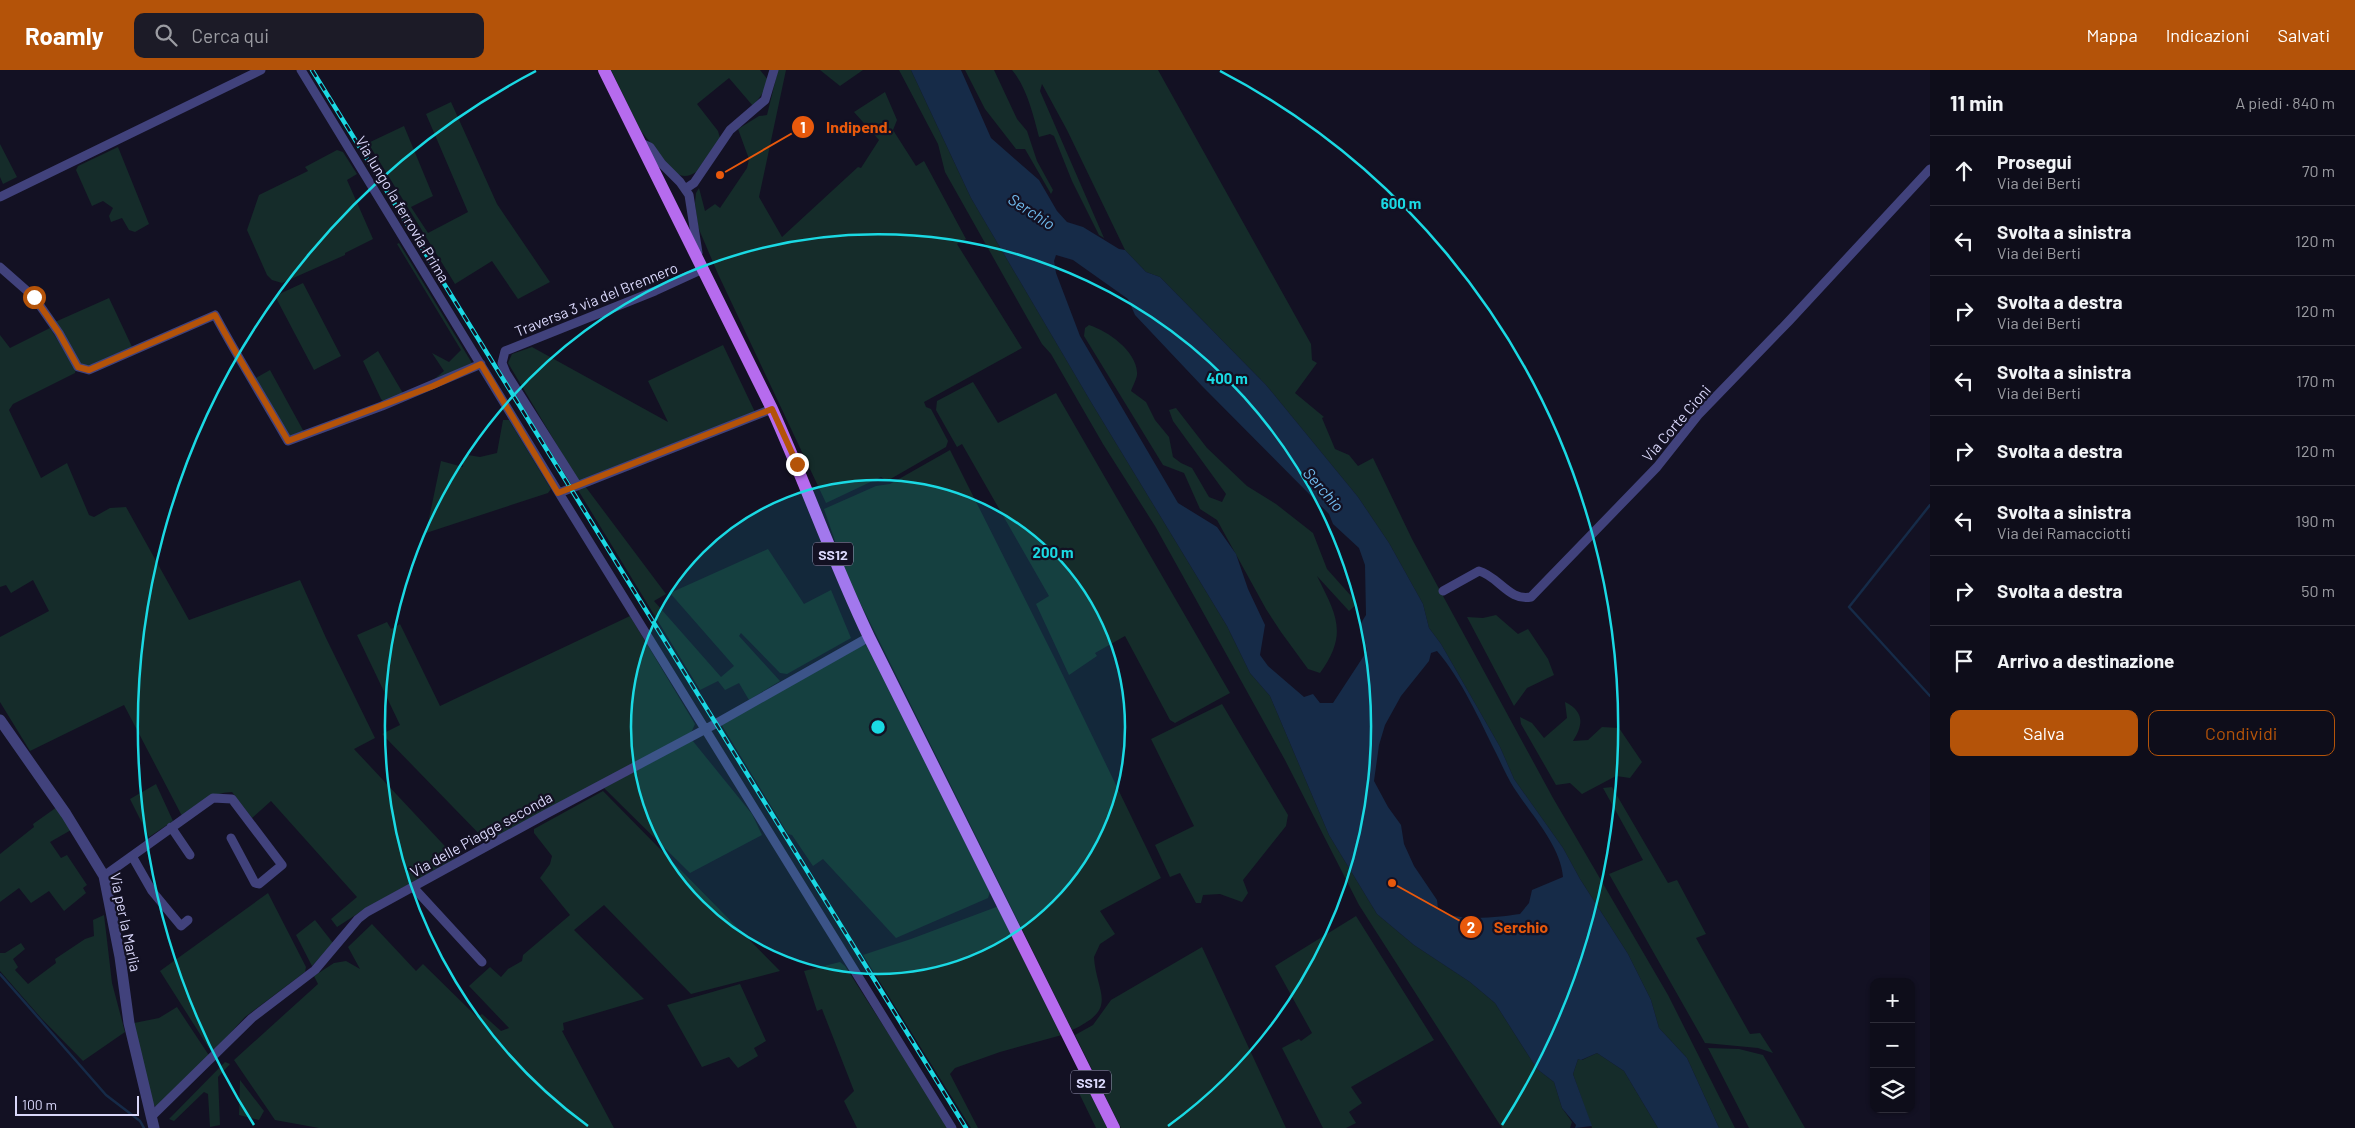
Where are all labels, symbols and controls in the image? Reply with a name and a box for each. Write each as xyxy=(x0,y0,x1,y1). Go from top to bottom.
search box xyxy=(134,13,484,58)
text: Roamly xyxy=(25,21,104,50)
icon: search xyxy=(152,21,180,49)
text: Cerca qui xyxy=(192,24,269,47)
text: Mappa xyxy=(2087,24,2138,46)
text: Indicazioni xyxy=(2166,24,2250,46)
text: Salvati xyxy=(2278,24,2330,46)
text: 11 min xyxy=(1950,90,2004,115)
text: A piedi · 840 m xyxy=(2235,93,2335,112)
callout: Indipend. xyxy=(791,112,902,143)
text: Indipend. xyxy=(826,117,892,136)
text: 1 xyxy=(800,118,806,136)
street label: Via lungo la ferrovia Prima xyxy=(352,133,454,285)
text: Prosegui xyxy=(1997,150,2072,173)
icon: ahead xyxy=(1950,157,1978,185)
text: 70 m xyxy=(2302,161,2335,180)
text: Via dei Berti xyxy=(1997,173,2081,192)
water label: Serchio xyxy=(1005,189,1059,233)
text: 600 m xyxy=(1381,194,1421,212)
text: Svolta a sinistra xyxy=(1997,220,2131,243)
icon: left xyxy=(1950,227,1978,255)
text: 120 m xyxy=(2295,231,2335,250)
text: Via dei Berti xyxy=(1997,243,2081,262)
street label: Traversa 3 via del Brennero xyxy=(512,258,680,340)
route start xyxy=(23,286,46,309)
text: Svolta a destra xyxy=(1997,290,2123,313)
icon: right xyxy=(1950,297,1978,325)
text: 120 m xyxy=(2295,301,2335,320)
text: Via dei Berti xyxy=(1997,313,2081,332)
text: Svolta a sinistra xyxy=(1997,360,2131,383)
icon: left xyxy=(1950,367,1978,395)
text: 400 m xyxy=(1206,369,1248,387)
text: 170 m xyxy=(2296,371,2335,390)
street label: Via Corte Cioni xyxy=(1638,381,1714,465)
text: Via dei Berti xyxy=(1997,383,2081,402)
icon: right xyxy=(1950,437,1978,465)
text: Svolta a destra xyxy=(1997,439,2123,462)
text: 120 m xyxy=(2295,441,2335,460)
route end xyxy=(786,453,809,476)
water label: Serchio xyxy=(1300,463,1348,515)
text: Svolta a sinistra xyxy=(1997,500,2131,523)
icon: left xyxy=(1950,507,1978,535)
text: 190 m xyxy=(2296,511,2335,530)
text: Via dei Ramacciotti xyxy=(1997,523,2131,542)
road number: SS12 xyxy=(813,542,853,566)
text: 200 m xyxy=(1032,543,1074,561)
icon: right xyxy=(1950,577,1978,605)
text: Svolta a destra xyxy=(1997,579,2123,602)
text: 50 m xyxy=(2301,581,2335,600)
icon: arrive xyxy=(1950,647,1978,675)
text: Arrivo a destinazione xyxy=(1997,649,2175,672)
button: Salva xyxy=(1950,710,2138,756)
button: Condividi xyxy=(2148,710,2335,756)
centre of rings xyxy=(869,718,887,736)
street label: Via delle Piagge seconda xyxy=(407,787,555,881)
street label: Via per la Marlia xyxy=(107,871,145,973)
callout: Serchio xyxy=(1459,912,1558,943)
text: Serchio xyxy=(1494,917,1548,936)
text: 2 xyxy=(1467,918,1475,936)
map controls xyxy=(1870,978,1915,1113)
button: + xyxy=(1870,978,1915,1023)
button: − xyxy=(1870,1023,1915,1068)
button: layers xyxy=(1870,1068,1915,1113)
road number: SS12 xyxy=(1071,1070,1111,1094)
scale bar xyxy=(15,1093,139,1116)
text: 100 m xyxy=(22,1096,57,1113)

